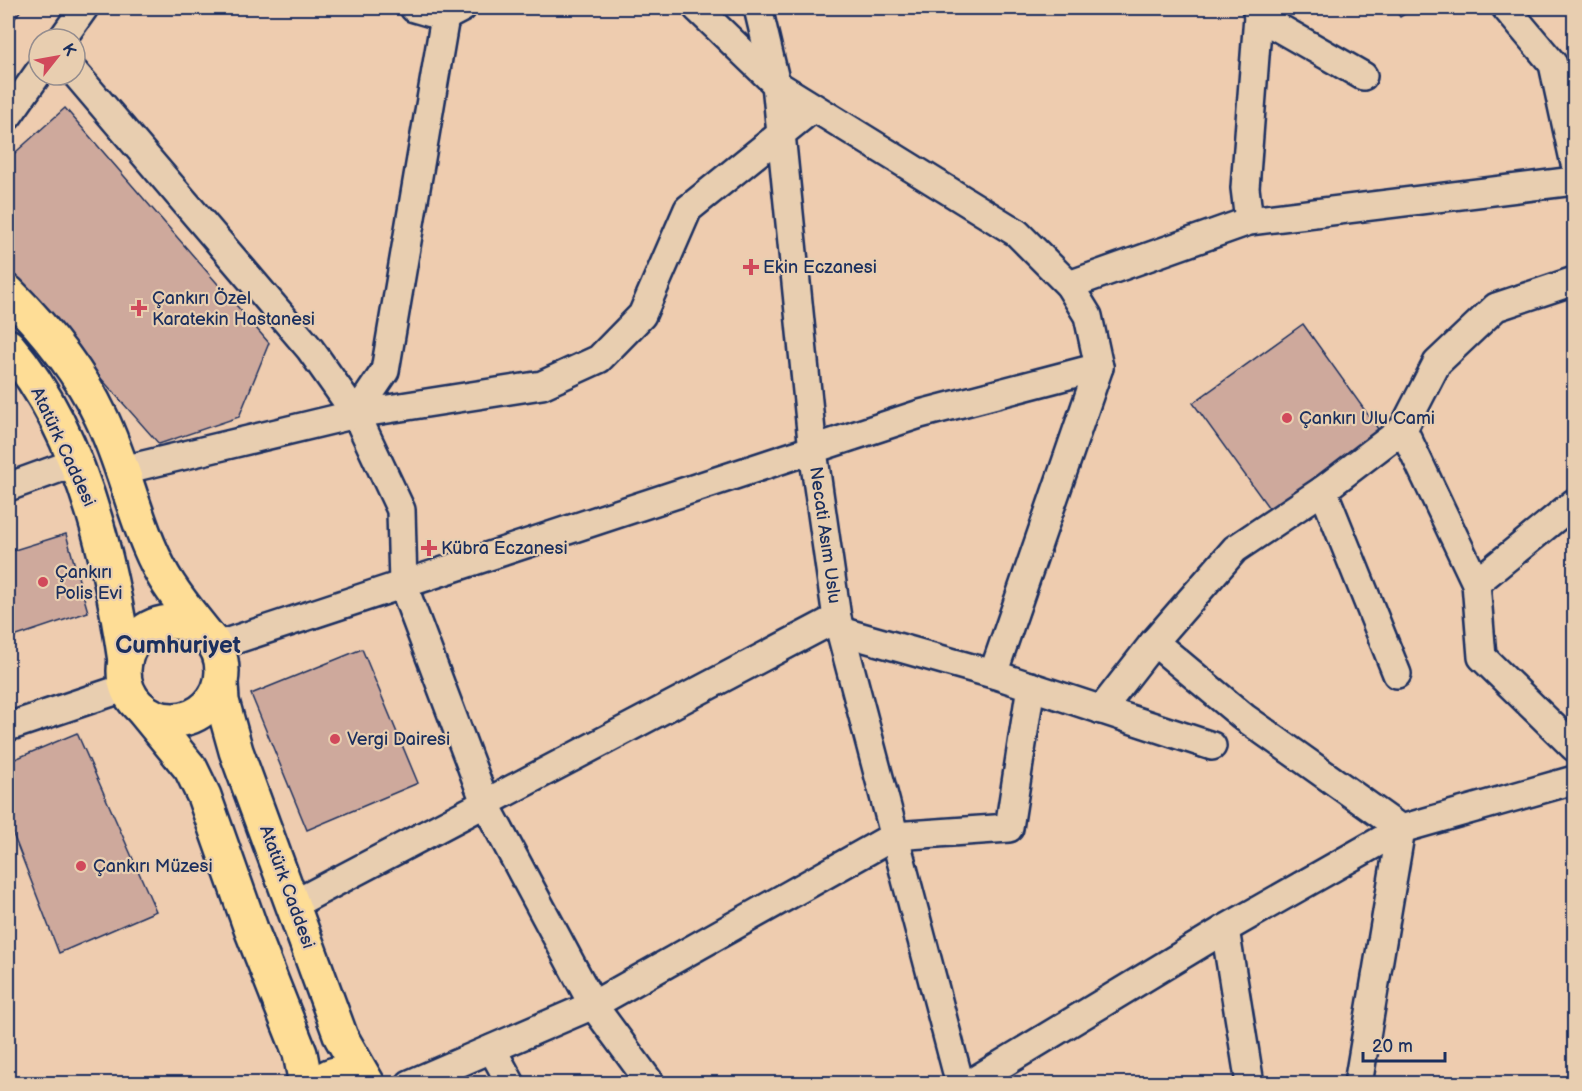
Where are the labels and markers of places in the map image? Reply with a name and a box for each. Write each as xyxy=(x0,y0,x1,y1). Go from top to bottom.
place label: Ekin Eczanesi xyxy=(763,257,877,278)
marker: Ekin Eczanesi xyxy=(744,260,758,274)
place label: Çankırı Özel Karatekin Hastanesi xyxy=(152,287,315,330)
marker: Çankırı Özel Karatekin Hastanesi xyxy=(130,299,148,317)
place label: Çankırı Ulu Cami xyxy=(1299,408,1435,429)
marker: Çankırı Ulu Cami xyxy=(1280,411,1294,425)
place label: Kübra Eczanesi xyxy=(441,538,568,559)
marker: Kübra Eczanesi xyxy=(422,541,436,555)
place label: Çankırı Polis Evi xyxy=(55,562,123,604)
marker: Çankırı Polis Evi xyxy=(36,575,50,589)
place label: Vergi Dairesi xyxy=(347,729,450,750)
marker: Vergi Dairesi xyxy=(328,732,342,746)
place label: Çankırı Müzesi xyxy=(93,856,213,877)
marker: Çankırı Müzesi xyxy=(74,859,88,873)

